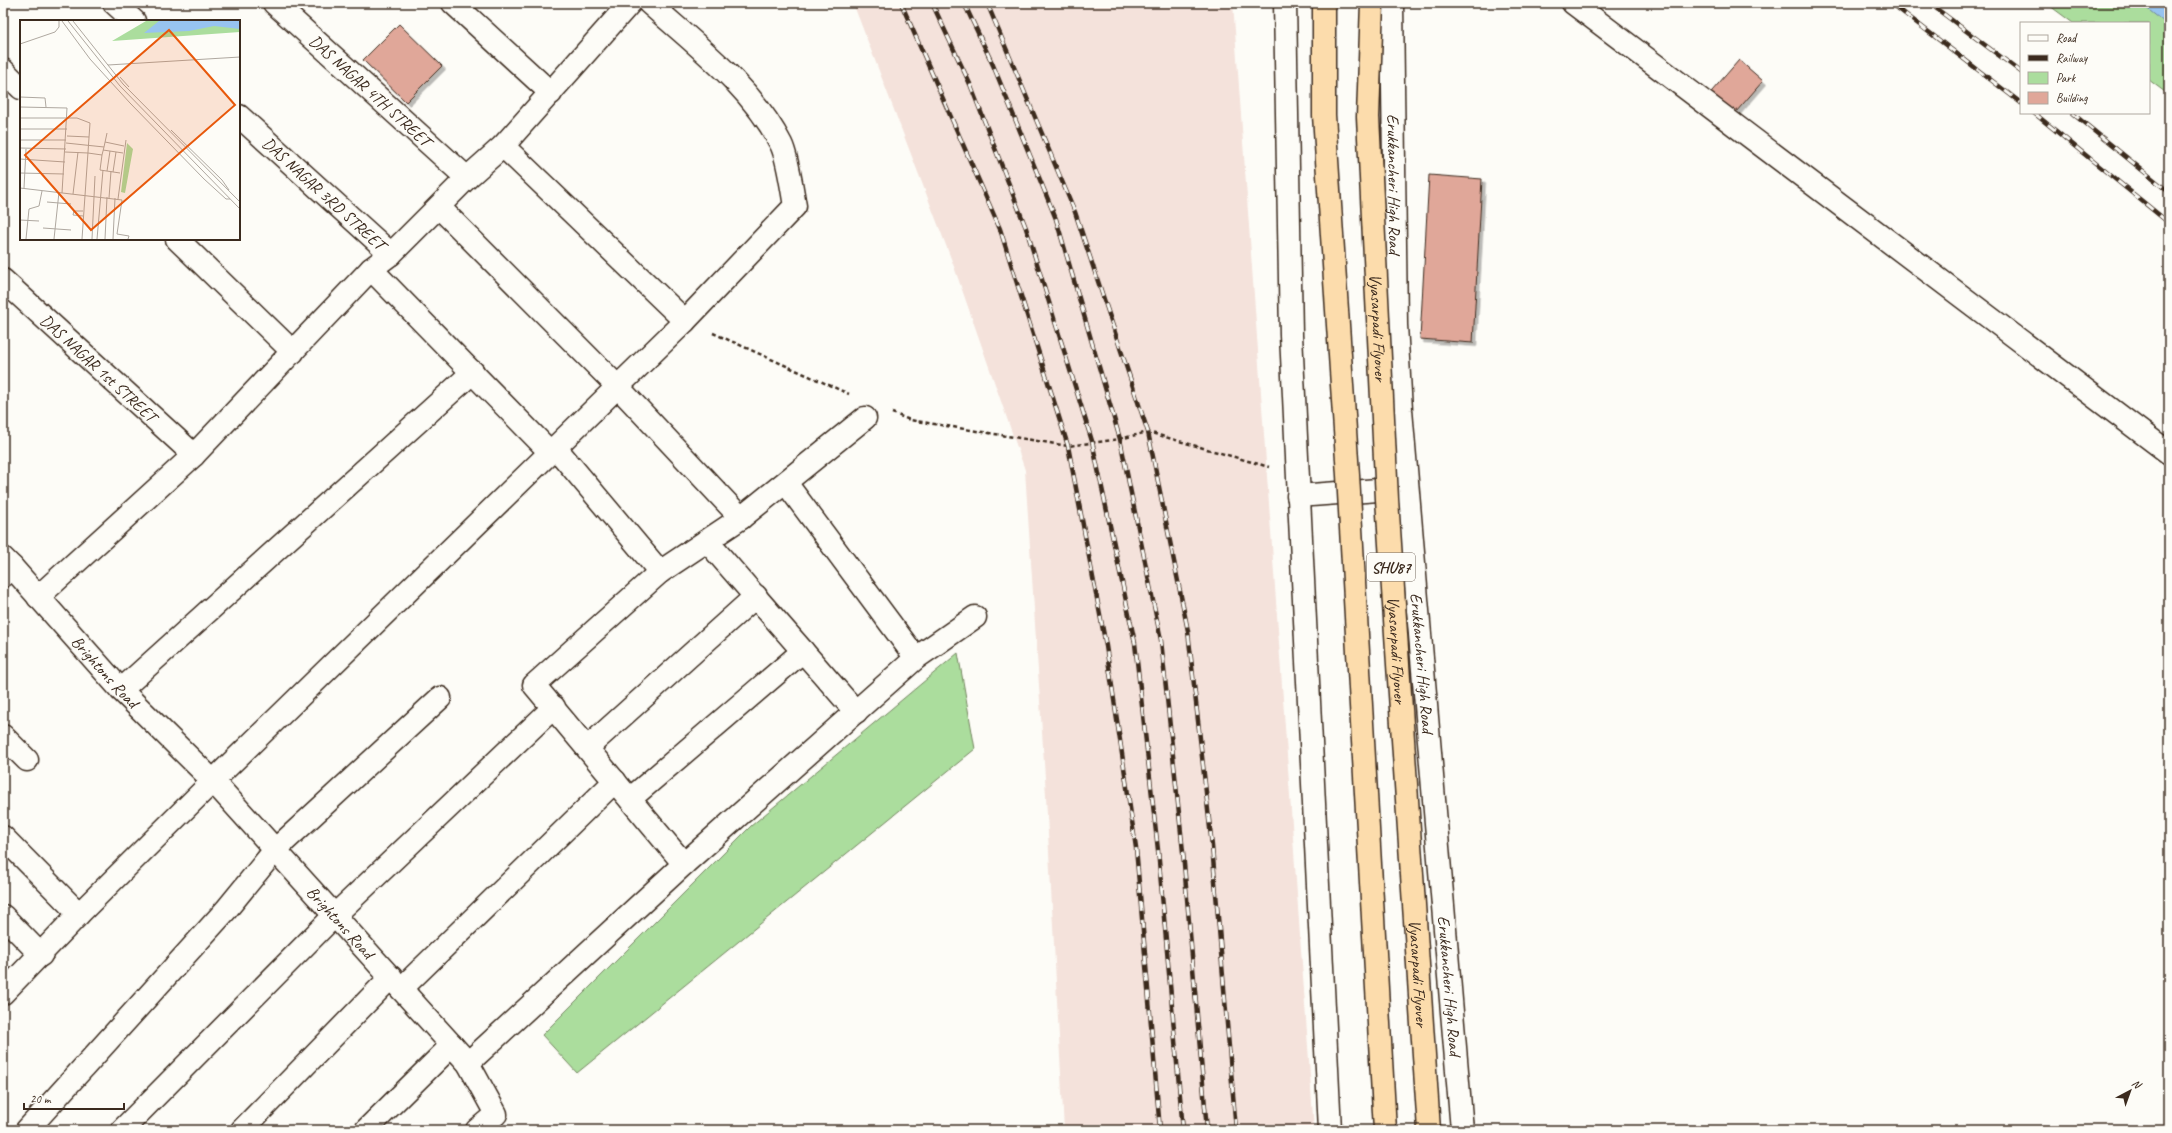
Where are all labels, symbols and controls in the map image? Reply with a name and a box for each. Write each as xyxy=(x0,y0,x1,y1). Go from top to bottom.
inset map xyxy=(20,20,240,240)
legend xyxy=(2020,22,2150,114)
street label: DAS NAGAR 4TH STREET xyxy=(305,30,438,154)
text: Road xyxy=(2056,30,2078,46)
text: Railway xyxy=(2056,50,2088,66)
text: Park xyxy=(2056,70,2077,86)
text: Building xyxy=(2056,90,2088,106)
street label: Erukkancheri High Road xyxy=(1382,114,1405,257)
street label: DAS NAGAR 3RD STREET xyxy=(258,133,393,257)
street label: Vyasarpadi Flyover xyxy=(1365,274,1391,384)
street label: DAS NAGAR 1st STREET xyxy=(36,310,163,429)
road number: SHU87 xyxy=(1367,553,1415,581)
street label: Erukkancheri High Road xyxy=(1406,592,1439,736)
street label: Vyasarpadi Flyover xyxy=(1383,596,1411,706)
street label: Brightons Road xyxy=(67,631,144,714)
street label: Brightons Road xyxy=(302,882,380,965)
street label: Erukkancheri High Road xyxy=(1433,915,1466,1059)
street label: Vyasarpadi Flyover xyxy=(1404,919,1432,1030)
north arrow xyxy=(2110,1071,2150,1111)
text: N xyxy=(2129,1076,2145,1092)
scale bar xyxy=(24,1085,124,1111)
text: 20 m xyxy=(30,1091,52,1107)

